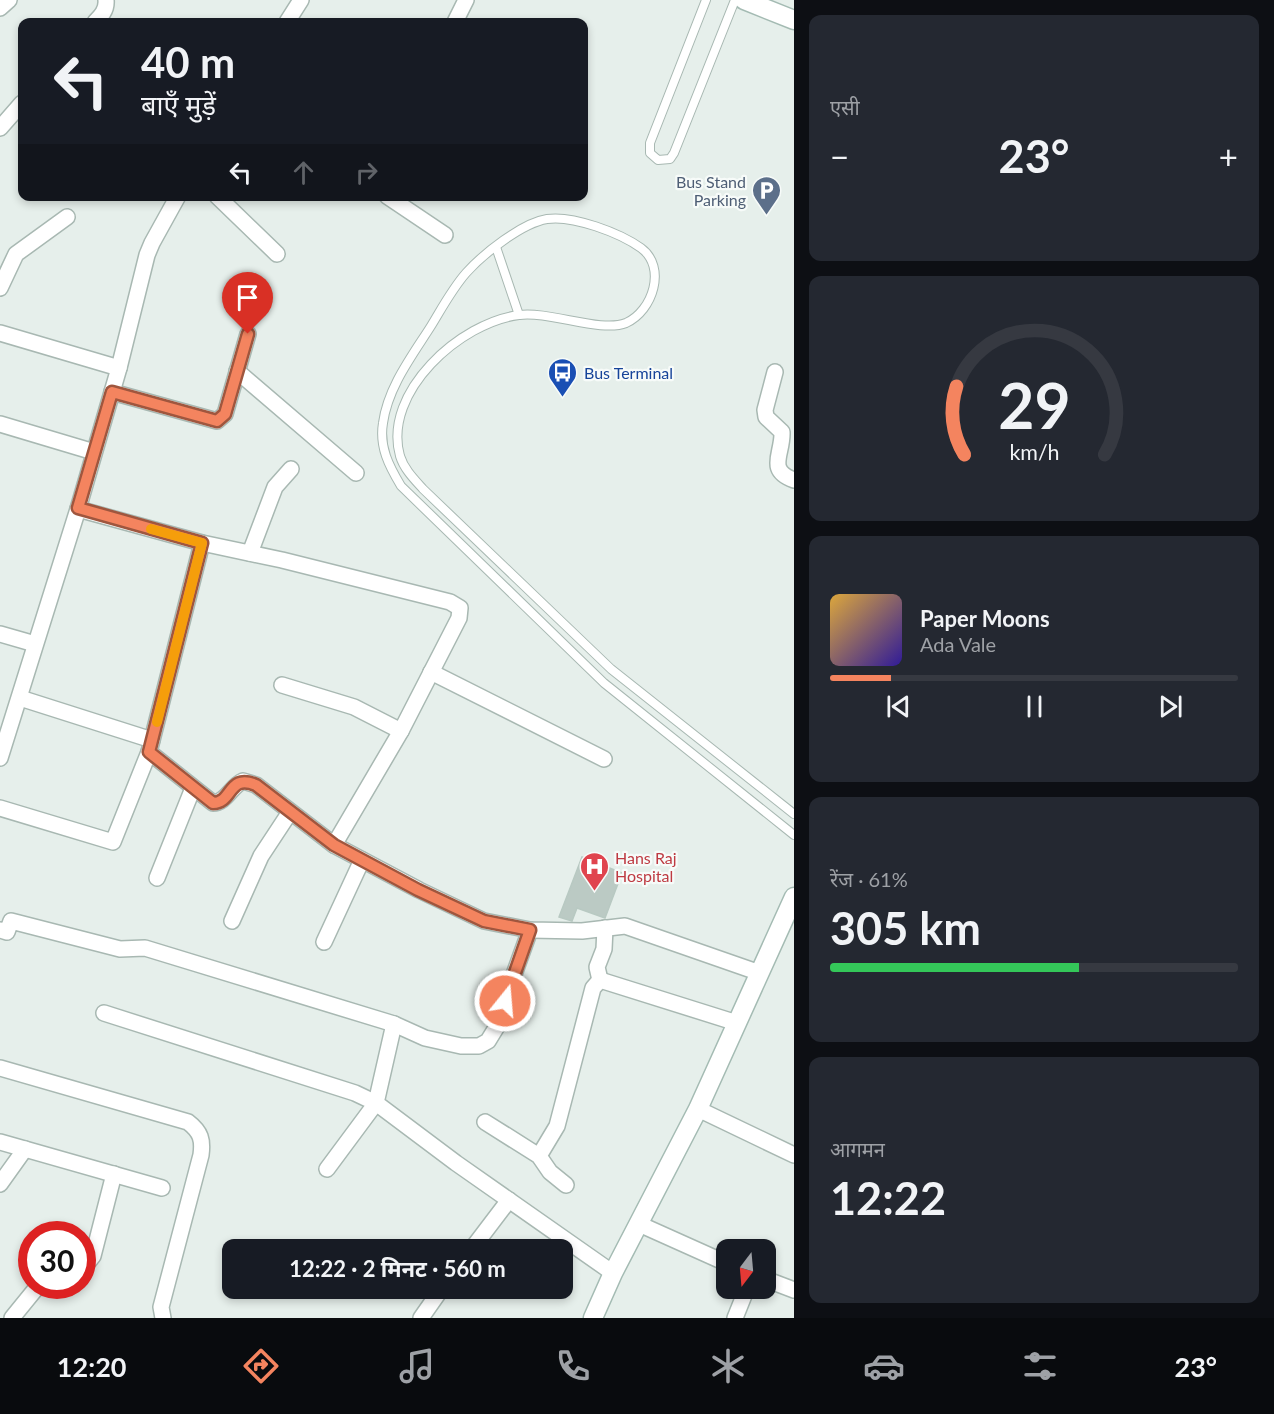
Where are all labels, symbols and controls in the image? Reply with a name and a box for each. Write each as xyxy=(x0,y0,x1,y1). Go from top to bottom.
text: 40 m xyxy=(141,37,235,87)
icon: left xyxy=(42,42,120,120)
text: बाएँ मुड़ें xyxy=(141,88,216,121)
text: एसी xyxy=(830,95,860,119)
text: 23° xyxy=(999,129,1069,183)
text: − xyxy=(830,136,849,176)
text: + xyxy=(1219,136,1238,176)
icon: left xyxy=(224,156,257,189)
icon: ahead xyxy=(287,156,320,189)
icon: right xyxy=(350,156,383,189)
place label: Bus Stand Parking xyxy=(676,172,746,209)
parking icon: Bus Stand Parking xyxy=(751,174,783,216)
pin xyxy=(222,272,273,334)
icon: arrive xyxy=(231,281,264,314)
bus stop icon: Bus Terminal xyxy=(547,356,579,398)
place label: Bus Terminal xyxy=(584,363,673,382)
text: 29 xyxy=(998,368,1070,443)
text: km/h xyxy=(1009,440,1059,466)
text: Paper Moons xyxy=(920,605,1050,632)
text: Ada Vale xyxy=(920,632,996,656)
icon: previous xyxy=(882,690,915,723)
icon: pause xyxy=(1018,690,1051,723)
icon: next xyxy=(1154,690,1187,723)
place label: Hans Raj Hospital xyxy=(615,848,677,885)
hospital icon: Hans Raj Hospital xyxy=(578,850,610,892)
text: रेंज · 61% xyxy=(830,867,908,891)
text: 305 km xyxy=(830,901,981,955)
position arrow xyxy=(473,969,537,1033)
text: आगमन xyxy=(830,1137,885,1161)
text: 12:22 xyxy=(830,1171,946,1225)
speed limit sign: 30 xyxy=(18,1221,96,1299)
north arrow xyxy=(716,1239,776,1299)
map controls xyxy=(716,1239,776,1299)
text: 12:22 · 2 मिनट · 560 m xyxy=(289,1255,506,1282)
icon: directions xyxy=(240,1345,282,1387)
icon: music xyxy=(396,1345,438,1387)
icon: phone xyxy=(552,1345,594,1387)
icon: climate xyxy=(707,1345,749,1387)
icon: car xyxy=(863,1345,905,1387)
icon: filters xyxy=(1019,1345,1061,1387)
text: 12:20 xyxy=(57,1350,126,1383)
text: 23° xyxy=(1174,1350,1217,1383)

